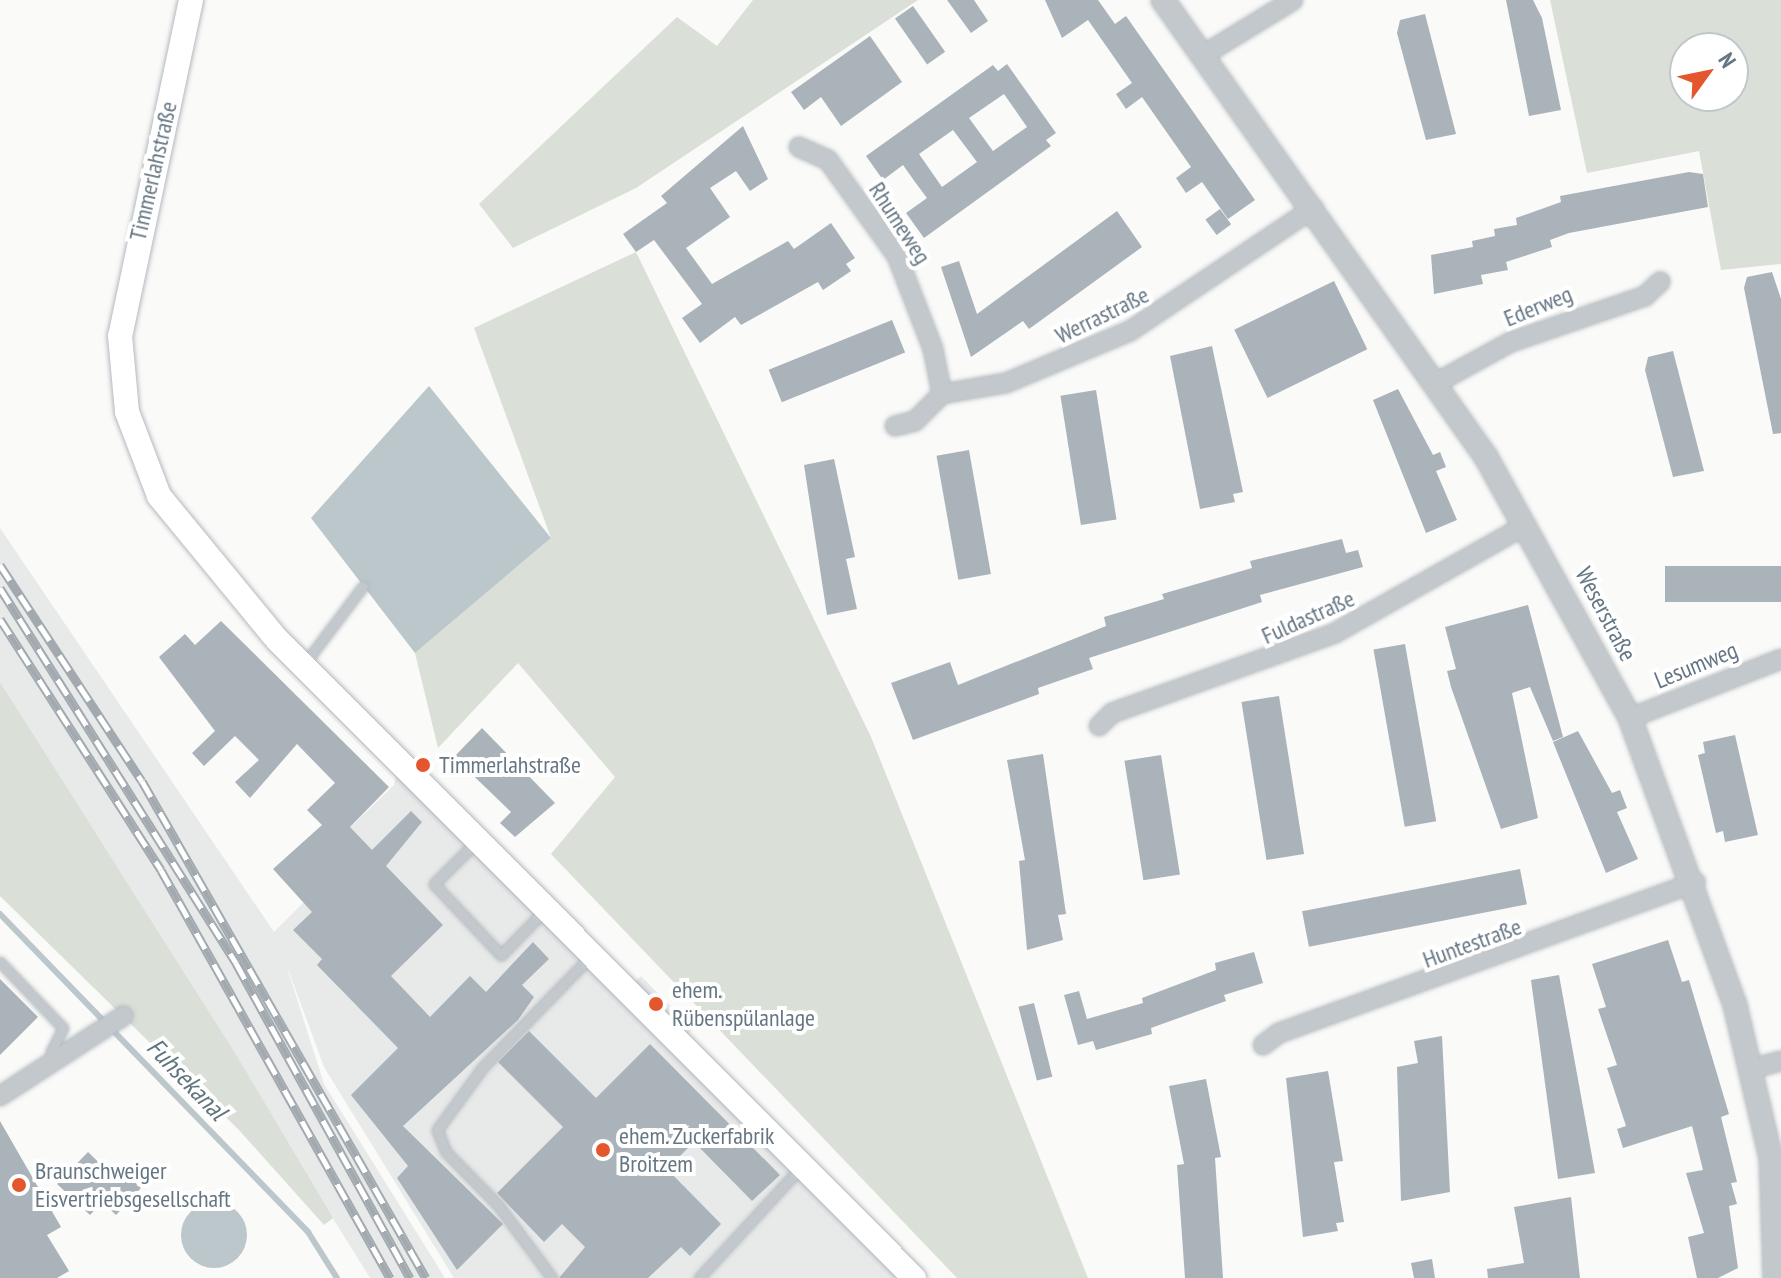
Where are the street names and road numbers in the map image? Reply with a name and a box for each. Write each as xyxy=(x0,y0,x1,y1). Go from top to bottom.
street label: Timmerlahstraße xyxy=(123,99,183,243)
street label: Rhumeweg xyxy=(863,177,937,269)
street label: Ederweg xyxy=(1500,279,1576,333)
street label: Werrastraße xyxy=(1051,280,1153,350)
street label: Weserstraße xyxy=(1569,562,1643,666)
street label: Fuldastraße xyxy=(1257,584,1359,650)
street label: Lesumweg xyxy=(1650,635,1742,695)
street label: Huntestraße xyxy=(1419,912,1525,974)

